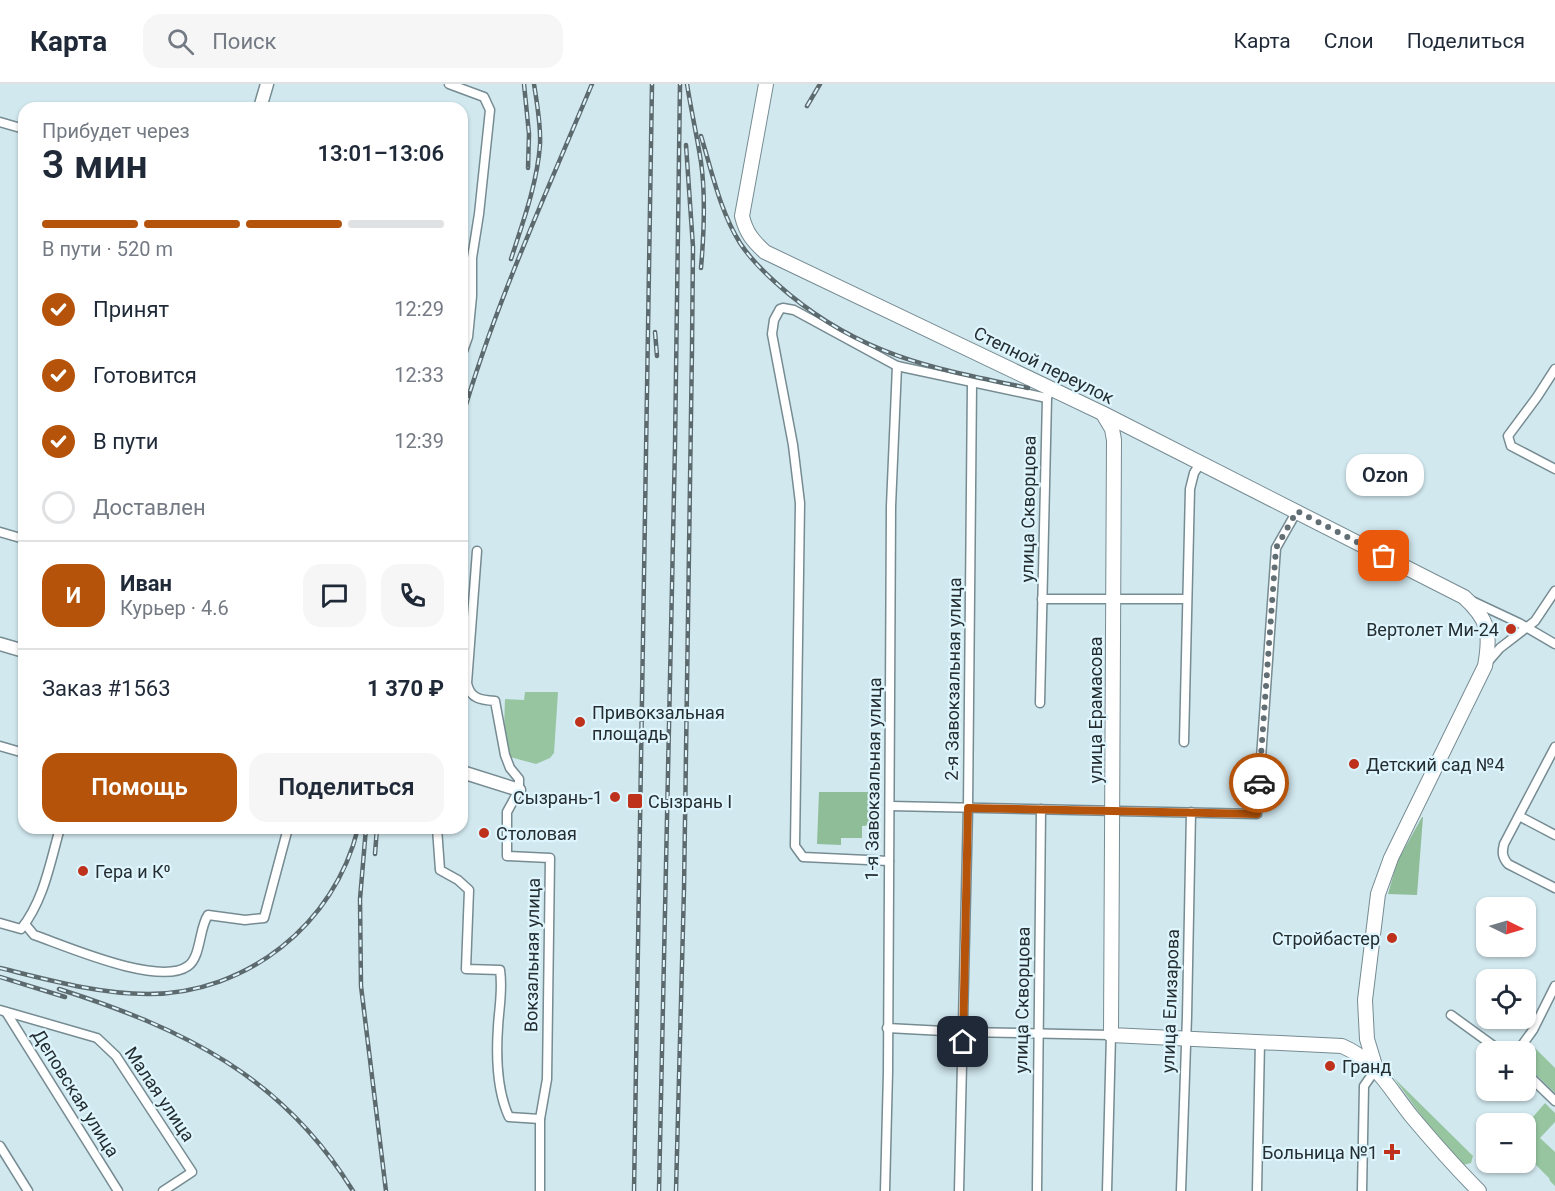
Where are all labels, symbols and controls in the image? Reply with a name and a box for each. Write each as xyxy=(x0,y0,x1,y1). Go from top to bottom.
search box xyxy=(143,14,563,68)
text: Карта xyxy=(30,25,107,58)
icon: search xyxy=(164,25,197,58)
text: Поиск xyxy=(212,29,277,54)
text: Карта xyxy=(1234,29,1291,53)
text: Слои xyxy=(1324,29,1374,53)
text: Поделиться xyxy=(1407,29,1525,53)
text: Прибудет через xyxy=(42,119,190,143)
text: 13:01–13:06 xyxy=(317,141,444,166)
text: 3 мин xyxy=(42,142,148,188)
text: В пути · 520 m xyxy=(42,237,173,261)
icon: check xyxy=(42,293,75,326)
text: Принят xyxy=(93,297,169,322)
text: 12:29 xyxy=(394,297,444,321)
street label: Степной переулок xyxy=(971,322,1118,408)
icon: check xyxy=(42,359,75,392)
text: Готовится xyxy=(93,363,197,388)
text: 12:33 xyxy=(394,363,444,387)
icon: check xyxy=(42,425,75,458)
text: В пути xyxy=(93,429,159,454)
text: 12:39 xyxy=(394,429,444,453)
street label: улица Скворцова xyxy=(1016,435,1040,583)
callout: Ozon xyxy=(1345,454,1423,496)
text: Ozon xyxy=(1362,463,1408,487)
text: Доставлен xyxy=(93,495,206,520)
pin xyxy=(1358,530,1409,581)
icon: bag xyxy=(1367,539,1400,572)
button: chat xyxy=(303,564,366,627)
button: phone xyxy=(381,564,444,627)
text: Иван xyxy=(120,571,172,596)
street label: 2-я Завокзальная улица xyxy=(941,577,965,781)
text: И xyxy=(66,583,81,608)
text: Курьер · 4.6 xyxy=(120,596,229,620)
place label: Вертолет Ми-24 xyxy=(1366,619,1499,640)
marker: Вертолет Ми-24 xyxy=(1504,622,1518,636)
street label: улица Ерамасова xyxy=(1085,637,1106,783)
text: Заказ #1563 xyxy=(42,676,171,701)
text: 1 370 ₽ xyxy=(367,676,444,701)
street label: 1-я Завокзальная улица xyxy=(861,677,885,881)
place label: Привокзальная площадь xyxy=(592,702,725,744)
marker: Привокзальная площадь xyxy=(573,715,587,729)
button: Помощь xyxy=(42,753,237,822)
button: Поделиться xyxy=(249,753,444,822)
courier xyxy=(1229,753,1289,813)
place label: Детский сад №4 xyxy=(1366,754,1505,775)
marker: Детский сад №4 xyxy=(1347,757,1361,771)
icon: car xyxy=(1243,767,1276,800)
place label: Сызрань-1 xyxy=(513,787,603,808)
marker: Сызрань-1 xyxy=(608,790,622,804)
place label: Сызрань I xyxy=(648,791,732,812)
marker: Сызрань I xyxy=(626,792,644,810)
place label: Столовая xyxy=(496,823,577,844)
marker: Столовая xyxy=(477,826,491,840)
place label: Гера и К⁰ xyxy=(95,861,170,882)
marker: Гера и К⁰ xyxy=(76,864,90,878)
street label: Вокзальная улица xyxy=(520,878,544,1032)
north arrow xyxy=(1476,897,1536,957)
map controls xyxy=(1476,897,1536,1173)
street label: улица Скворцова xyxy=(1010,926,1034,1074)
place label: Стройбастер xyxy=(1272,928,1380,949)
street label: улица Елизарова xyxy=(1157,929,1183,1073)
marker: Стройбастер xyxy=(1385,931,1399,945)
button: locate xyxy=(1476,969,1536,1029)
pin xyxy=(937,1016,988,1067)
street label: Деповская улица xyxy=(28,1025,124,1161)
icon: home xyxy=(946,1025,979,1058)
button: + xyxy=(1476,1041,1536,1101)
street label: Малая улица xyxy=(121,1043,199,1145)
place label: Гранд xyxy=(1342,1056,1391,1077)
marker: Гранд xyxy=(1323,1059,1337,1073)
button: − xyxy=(1476,1113,1536,1173)
place label: Больница №1 xyxy=(1262,1142,1378,1163)
marker: Больница №1 xyxy=(1383,1143,1401,1161)

